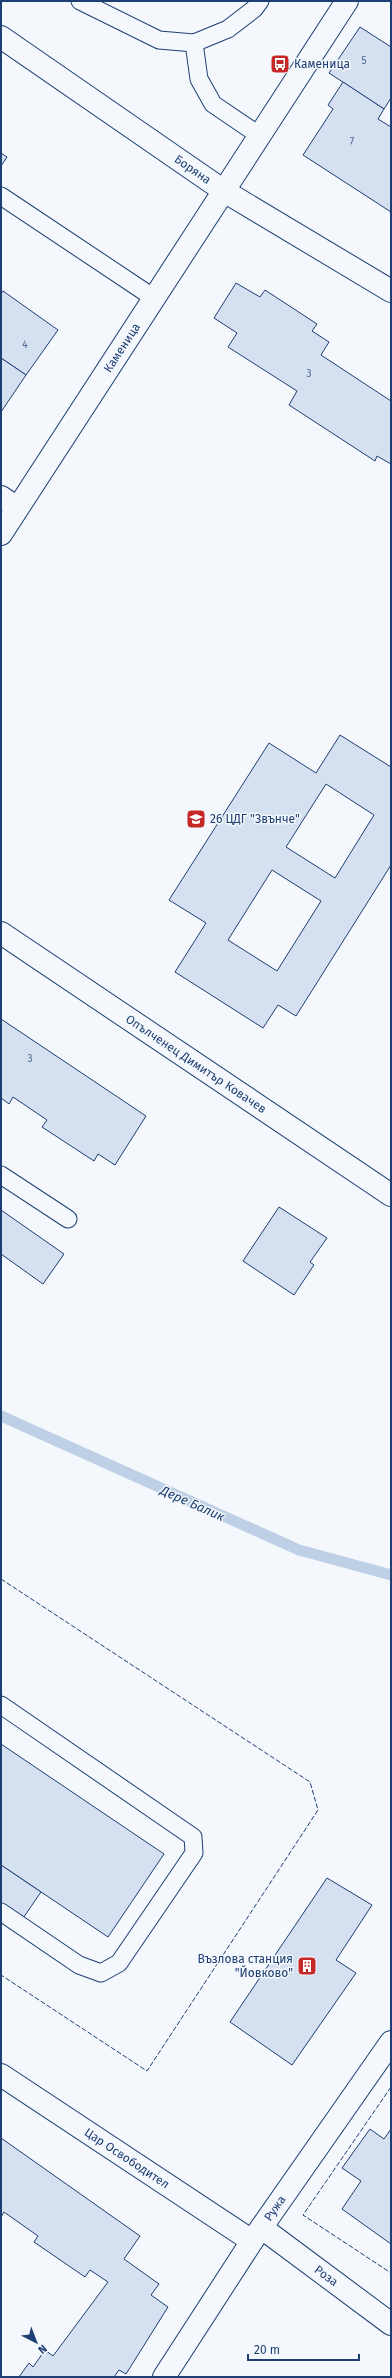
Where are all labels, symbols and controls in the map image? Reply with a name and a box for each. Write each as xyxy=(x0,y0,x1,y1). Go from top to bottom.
bus stop icon: Каменица xyxy=(269,53,291,75)
house number: 5 xyxy=(361,55,367,67)
place label: Каменица xyxy=(294,57,350,71)
house number: 7 xyxy=(350,136,355,148)
street label: Боряна xyxy=(172,152,214,187)
street label: Каменица xyxy=(101,320,143,375)
house number: 4 xyxy=(22,339,28,351)
house number: 3 xyxy=(307,368,312,380)
school or university icon: 26 ЦДГ "Звънче" xyxy=(185,808,207,830)
place label: 26 ЦДГ "Звънче" xyxy=(210,812,300,826)
street label: Опълченец Димитър Ковачев xyxy=(123,1012,269,1116)
house number: 3 xyxy=(28,1053,33,1065)
water label: Дере Балик xyxy=(157,1482,227,1524)
place label: Възлова станция "Йовково" xyxy=(198,1952,293,1980)
building icon: Възлова станция "Йовково" xyxy=(296,1955,318,1977)
street label: Цар Освободител xyxy=(82,2125,172,2191)
street label: Ружа xyxy=(261,2193,289,2224)
street label: Роза xyxy=(312,2262,341,2289)
north arrow xyxy=(16,2322,56,2362)
scale bar xyxy=(248,2336,359,2362)
text: N xyxy=(35,2342,49,2356)
text: 20 m xyxy=(254,2343,280,2357)

